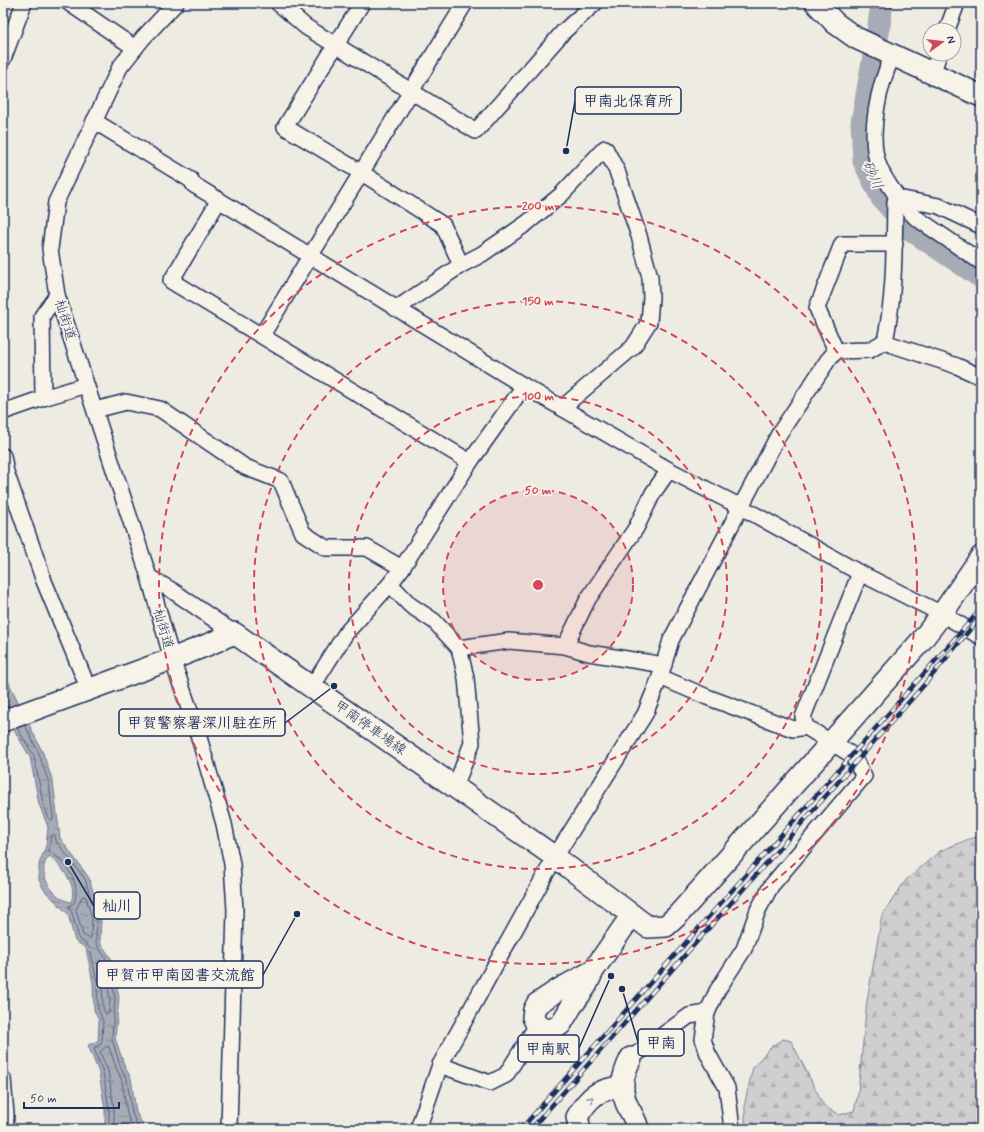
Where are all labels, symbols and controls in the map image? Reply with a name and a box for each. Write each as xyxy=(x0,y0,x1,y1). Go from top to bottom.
north arrow xyxy=(922,22,962,62)
text: N xyxy=(943,34,958,45)
callout: 甲南北保育所 xyxy=(575,87,681,114)
text: 甲南北保育所 xyxy=(583,92,673,112)
water label: 砂川 xyxy=(857,157,887,193)
text: 200 m xyxy=(522,199,555,215)
text: 150 m xyxy=(522,294,554,310)
street label: 杣街道 xyxy=(50,297,80,343)
text: 100 m xyxy=(522,389,555,405)
text: 50 m xyxy=(525,483,552,499)
centre of rings xyxy=(531,578,545,592)
street label: 杣街道 xyxy=(149,606,177,652)
street label: 甲南停車場線 xyxy=(330,697,410,759)
callout: 甲賀警察署深川駐在所 xyxy=(119,709,285,736)
text: 甲賀警察署深川駐在所 xyxy=(127,714,277,734)
callout: 杣川 xyxy=(94,892,140,919)
text: 杣川 xyxy=(102,897,132,917)
callout: 甲賀市甲南図書交流館 xyxy=(97,961,263,988)
text: 甲賀市甲南図書交流館 xyxy=(105,966,255,986)
callout: 甲南 xyxy=(638,1029,684,1056)
text: 甲南 xyxy=(646,1034,676,1054)
callout: 甲南駅 xyxy=(518,1035,579,1062)
text: 甲南駅 xyxy=(525,1040,571,1060)
scale bar xyxy=(24,1084,119,1110)
text: 50 m xyxy=(30,1091,57,1107)
one-way arrow xyxy=(586,1096,594,1104)

